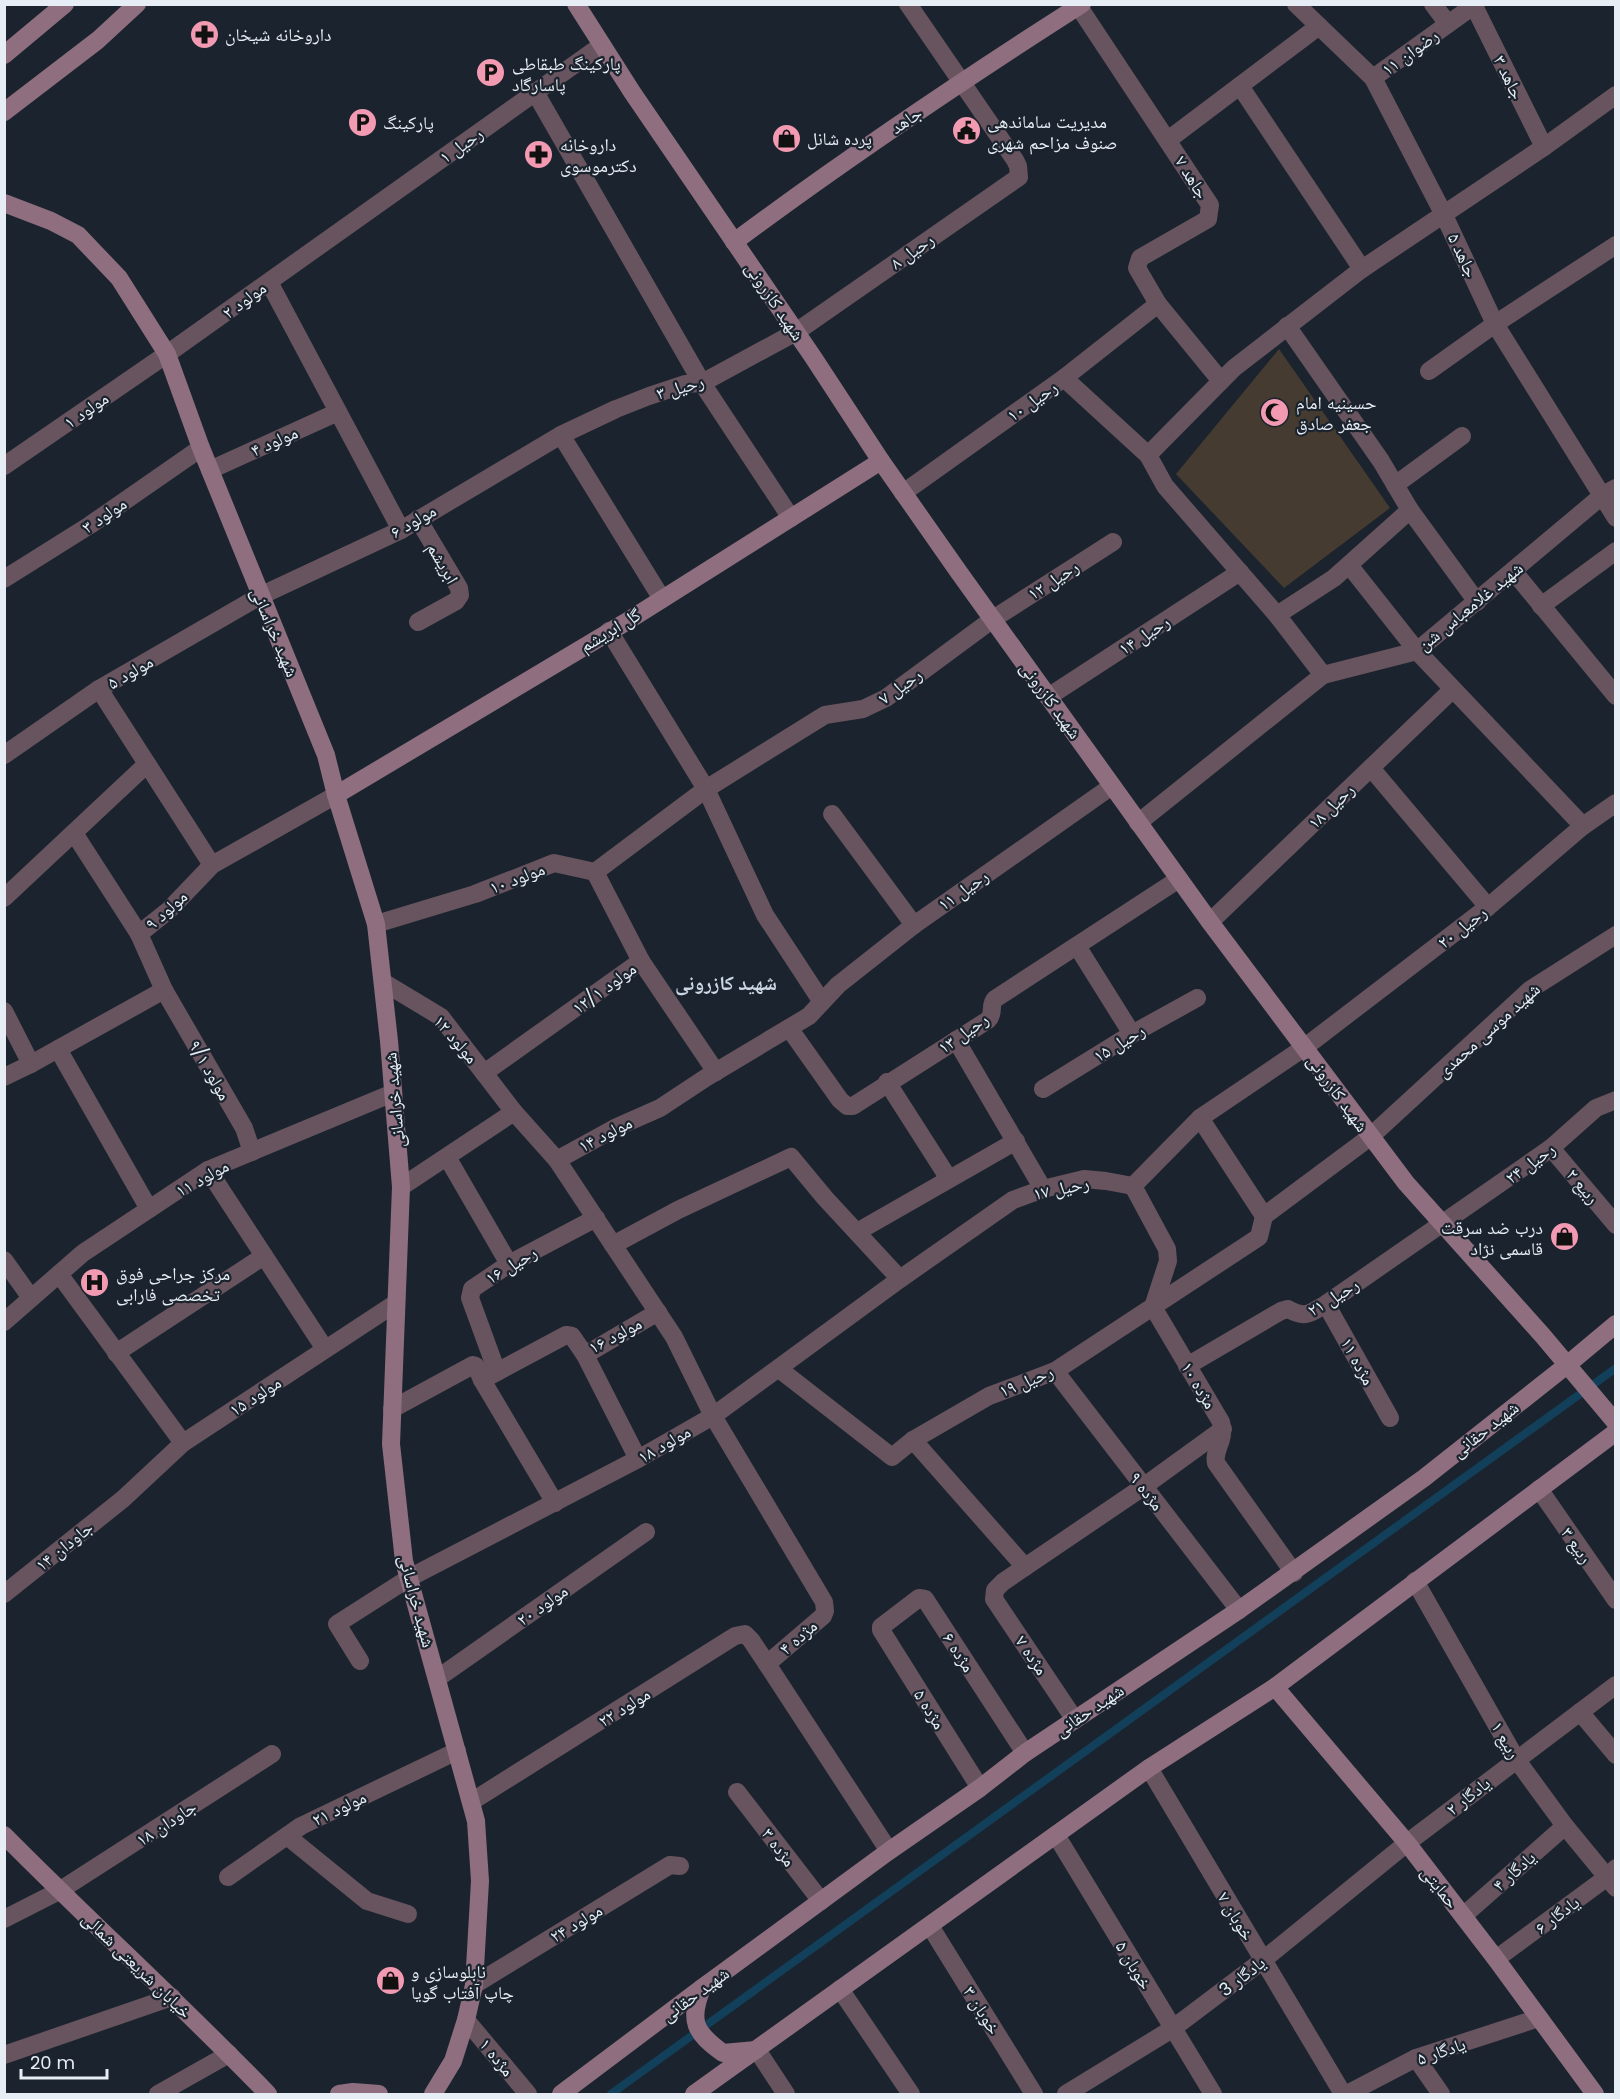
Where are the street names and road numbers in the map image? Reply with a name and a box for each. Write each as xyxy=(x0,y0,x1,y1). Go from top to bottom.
street label: رضوان ۱۱ xyxy=(1376,23,1444,81)
street label: جاهد ۳ xyxy=(1488,51,1530,103)
street label: جاهد xyxy=(885,100,927,140)
street label: رحیل ۱ xyxy=(434,121,488,169)
street label: جاهد ۷ xyxy=(1169,151,1215,203)
street label: رحیل ۸ xyxy=(885,227,939,275)
street label: جاهد ۵ xyxy=(1442,229,1484,281)
street label: شهید کازرونی xyxy=(739,257,811,345)
street label: مولود ۲ xyxy=(217,275,271,325)
street label: رحیل ۳ xyxy=(653,368,707,406)
street label: رحیل ۱۰ xyxy=(1002,375,1062,427)
street label: مولود ۱ xyxy=(59,386,113,434)
street label: مولود ۴ xyxy=(246,420,302,462)
street label: مولود ۳ xyxy=(77,491,131,539)
street label: مولود ۶ xyxy=(385,498,441,544)
street label: ابریشم xyxy=(421,538,465,588)
street label: رحیل ۱۲ xyxy=(1022,554,1084,606)
street label: شهید غلامعباس شن xyxy=(1412,556,1528,656)
street label: شهید خراسانی xyxy=(245,583,305,681)
street label: گل ابریشم xyxy=(575,602,646,658)
street label: رحیل ۱۴ xyxy=(1113,609,1175,661)
street label: مولود ۵ xyxy=(102,649,158,695)
street label: شهید کازرونی xyxy=(1014,656,1088,744)
street label: رحیل ۷ xyxy=(873,662,927,710)
street label: رحیل ۱۸ xyxy=(1302,777,1360,835)
street label: مولود ۱۰ xyxy=(486,856,548,900)
street label: رحیل ۱۱ xyxy=(933,864,993,916)
street label: مولود ۹ xyxy=(139,884,193,936)
street label: رحیل ۲۰ xyxy=(1432,900,1492,954)
street label: مولود ۱۲/۱ xyxy=(567,956,641,1020)
street label: شهید موسی محمدی xyxy=(1431,977,1545,1083)
street label: رحیل ۱۳ xyxy=(933,1007,993,1059)
street label: مولود ۱۲ xyxy=(428,1009,484,1069)
street label: رحیل ۱۵ xyxy=(1088,1018,1150,1068)
street label: مولود ۹/۱ xyxy=(183,1035,237,1105)
street label: شهید کازرونی xyxy=(1301,1049,1375,1137)
street label: شهید خراسانی xyxy=(377,1051,411,1149)
street label: مولود ۱۴ xyxy=(574,1110,636,1158)
street label: رحیل ۲۴ xyxy=(1500,1136,1560,1190)
street label: مولود ۱۱ xyxy=(171,1153,233,1203)
street label: ربیع ۲ xyxy=(1561,1163,1605,1209)
street label: رحیل ۱۷ xyxy=(1031,1170,1091,1206)
street label: رحیل ۱۶ xyxy=(480,1240,542,1290)
street label: رحیل ۲۱ xyxy=(1302,1272,1364,1322)
street label: مولود ۱۶ xyxy=(584,1311,646,1359)
street label: مژده ۱۱ xyxy=(1335,1333,1381,1389)
street label: مژده ۱۰ xyxy=(1175,1357,1223,1413)
street label: رحیل ۱۹ xyxy=(995,1359,1057,1403)
street label: مولود ۱۵ xyxy=(224,1370,286,1422)
street label: شهید حقانی xyxy=(1446,1395,1524,1463)
street label: مولود ۱۸ xyxy=(633,1419,695,1469)
street label: مژده ۹ xyxy=(1124,1466,1170,1516)
street label: جاودان ۱۴ xyxy=(30,1515,98,1577)
street label: ربیع ۳ xyxy=(1555,1521,1599,1569)
street label: شهید خراسانی xyxy=(393,1552,441,1650)
street label: مولود ۲۰ xyxy=(511,1578,573,1632)
street label: مژده ۴ xyxy=(774,1613,822,1661)
street label: مژده ۶ xyxy=(937,1627,981,1677)
street label: مژده ۷ xyxy=(1010,1630,1054,1680)
street label: شهید حقانی xyxy=(1049,1678,1129,1742)
street label: مولود ۲۲ xyxy=(593,1681,655,1733)
street label: مژده ۵ xyxy=(908,1684,952,1734)
street label: ربیع ۱ xyxy=(1485,1716,1527,1764)
street label: یادگار ۲ xyxy=(1441,1771,1495,1821)
street label: مولود ۲۱ xyxy=(308,1784,370,1832)
street label: جاودان ۱۸ xyxy=(131,1794,201,1852)
street label: مژده ۳ xyxy=(756,1822,802,1872)
street label: یادگار ۴ xyxy=(1487,1845,1541,1897)
street label: حمایتی xyxy=(1415,1860,1465,1914)
street label: خوبان ۷ xyxy=(1212,1887,1260,1945)
street label: یادگار ۶ xyxy=(1529,1890,1585,1940)
street label: مولود ۲۴ xyxy=(545,1898,607,1948)
street label: خیابان شریعتی شمالی xyxy=(77,1906,197,2024)
street label: خوبان ۵ xyxy=(1110,1936,1158,1994)
street label: یادگار 3 xyxy=(1214,1950,1270,2002)
street label: شهید حقانی xyxy=(656,1961,734,2027)
street label: خوبان ۳ xyxy=(957,1981,1007,2039)
street label: یادگار ۵ xyxy=(1413,2031,1469,2071)
street label: مژده ۱ xyxy=(474,2032,520,2082)

